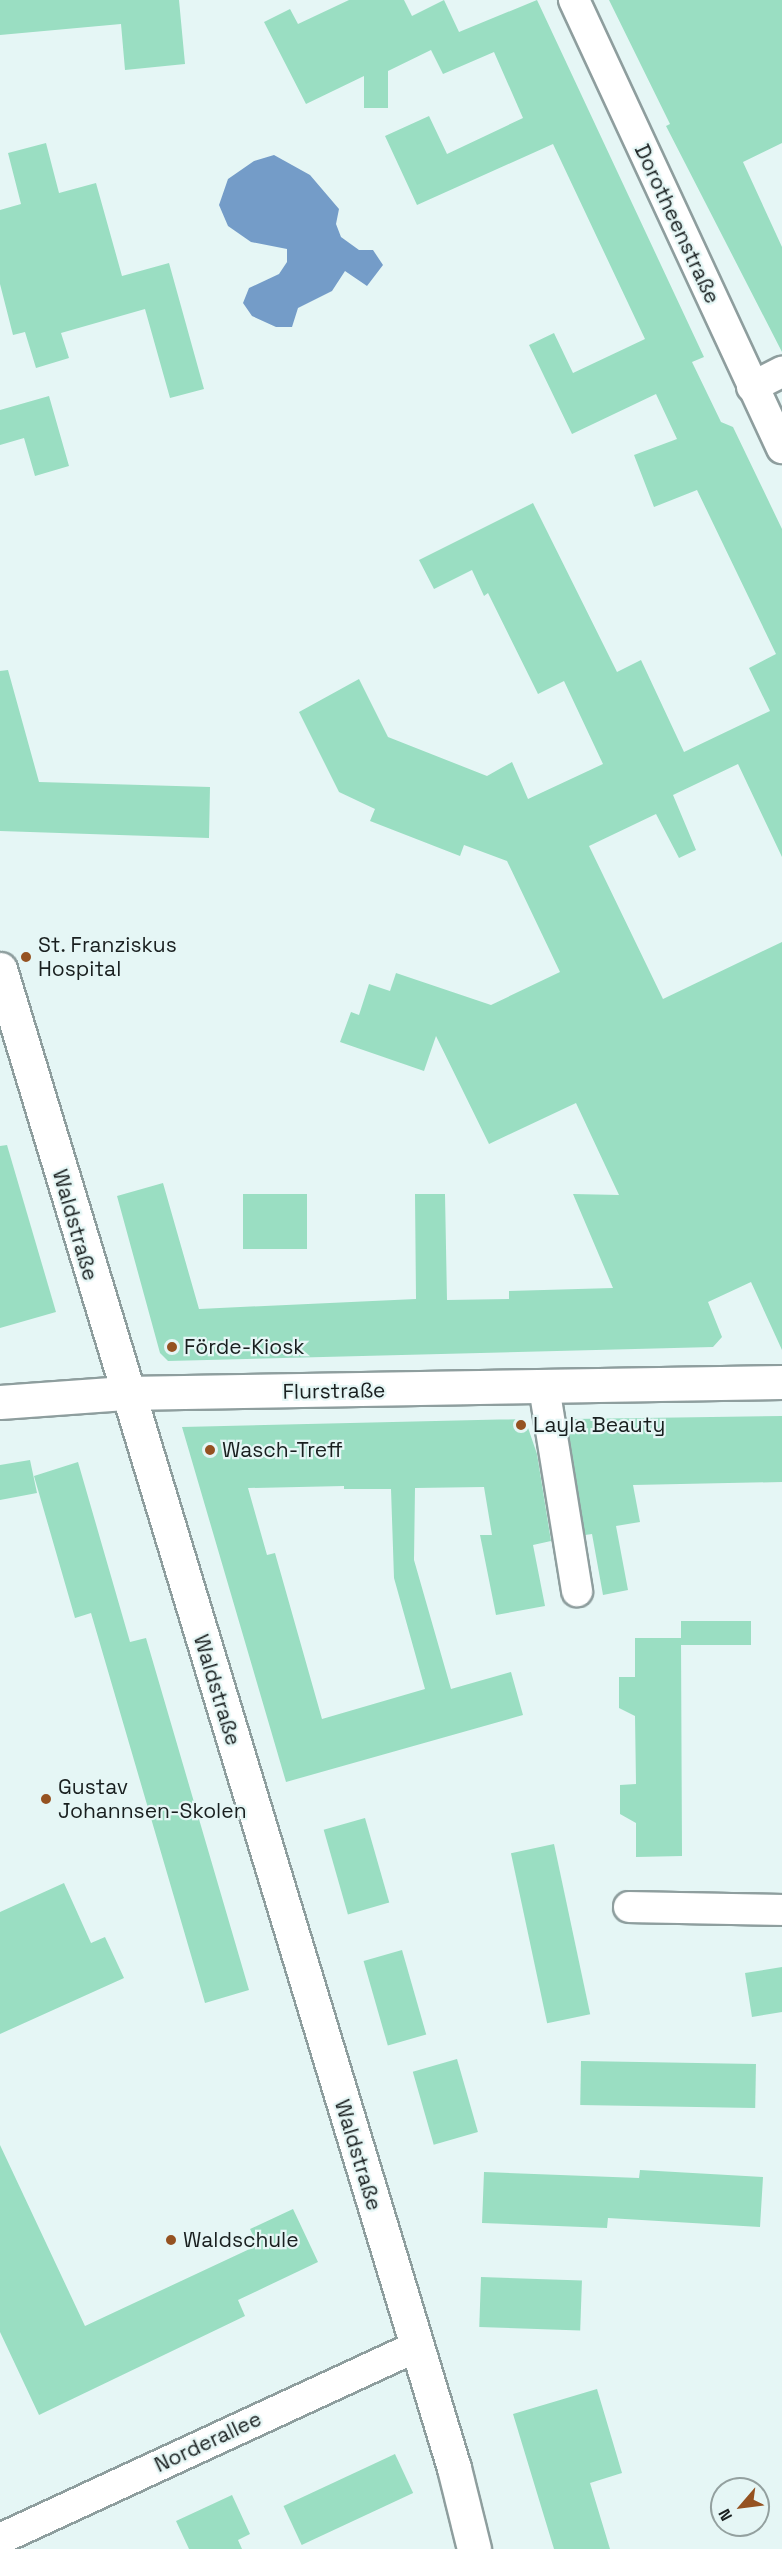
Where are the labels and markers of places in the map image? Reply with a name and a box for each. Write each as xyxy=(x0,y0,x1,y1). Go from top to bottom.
place label: St. Franziskus Hospital xyxy=(38,932,177,982)
marker: St. Franziskus Hospital xyxy=(19,950,33,964)
place label: Förde-Kiosk xyxy=(184,1334,305,1360)
marker: Förde-Kiosk xyxy=(165,1340,179,1354)
place label: Layla Beauty xyxy=(533,1412,665,1438)
marker: Layla Beauty xyxy=(514,1418,528,1432)
place label: Wasch-Treff xyxy=(222,1437,343,1463)
marker: Wasch-Treff xyxy=(203,1443,217,1457)
place label: Gustav Johannsen-Skolen xyxy=(58,1774,247,1824)
marker: Gustav Johannsen-Skolen xyxy=(39,1792,53,1806)
place label: Waldschule xyxy=(183,2227,299,2253)
marker: Waldschule xyxy=(164,2233,178,2247)

